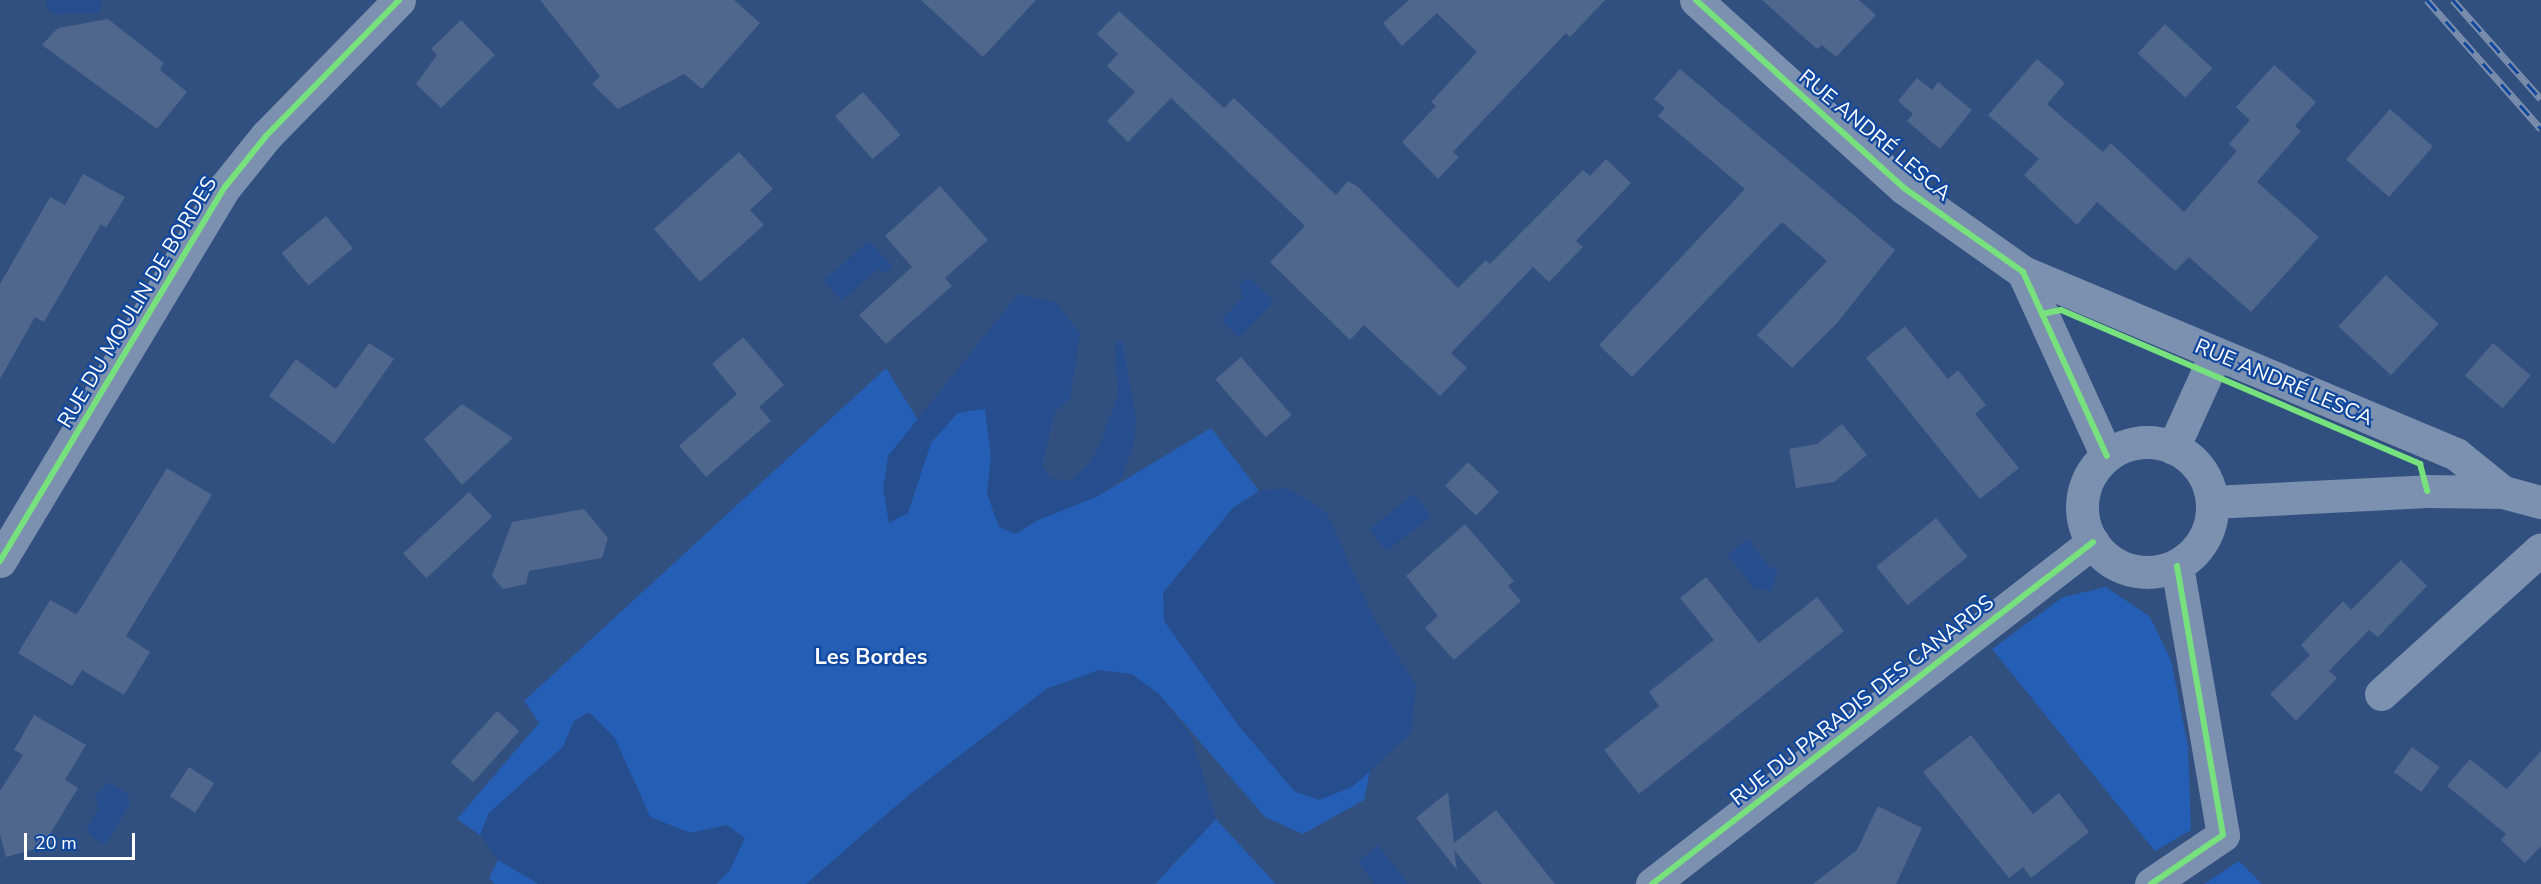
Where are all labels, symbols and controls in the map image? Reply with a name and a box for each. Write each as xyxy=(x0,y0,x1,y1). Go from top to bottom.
street label: RUE ANDRÉ LESCA xyxy=(1794,64,1956,206)
street label: RUE DU MOULIN DE BORDES xyxy=(52,172,222,432)
street label: RUE ANDRÉ LESCA xyxy=(2191,333,2377,431)
street label: RUE DU PARADIS DES CANARDS xyxy=(1725,589,1999,811)
district label: Les Bordes xyxy=(815,645,927,671)
scale bar xyxy=(27,821,138,859)
text: 20 m xyxy=(35,831,77,855)

